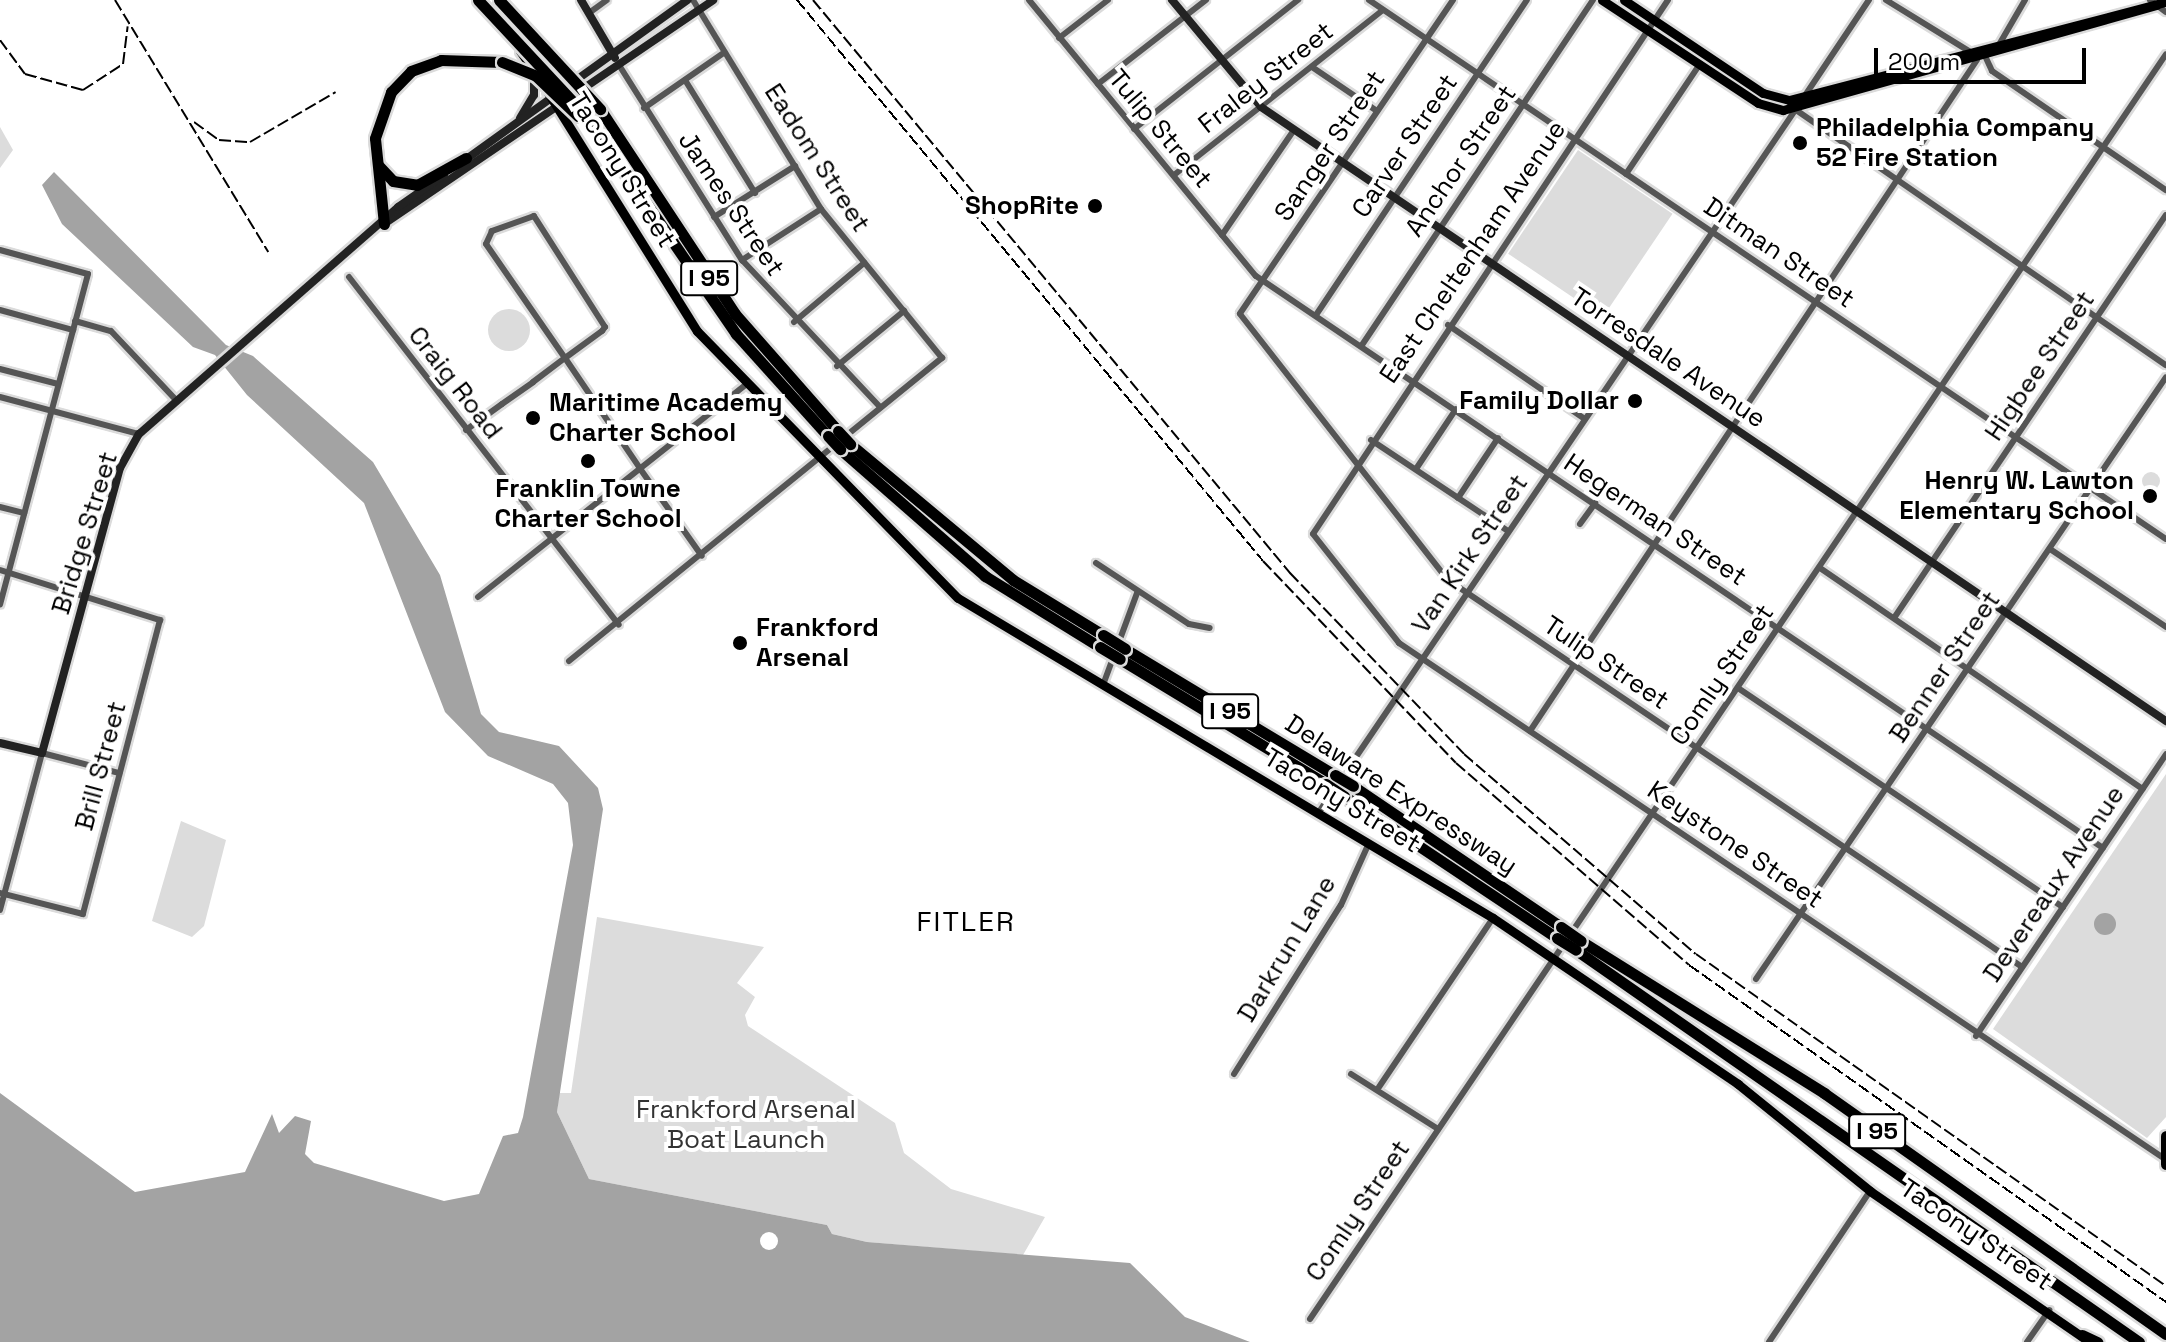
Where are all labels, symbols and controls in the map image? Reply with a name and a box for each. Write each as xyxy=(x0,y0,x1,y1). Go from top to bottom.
street label: Fraley Street xyxy=(1192,16,1340,140)
scale bar xyxy=(1878,32,2090,82)
text: 200 m xyxy=(1888,46,1960,77)
street label: Tulip Street xyxy=(1102,63,1218,195)
street label: Sanger Street xyxy=(1268,65,1392,227)
street label: Carver Street xyxy=(1346,68,1464,224)
street label: Eadom Street xyxy=(757,78,877,238)
street label: Anchor Street xyxy=(1399,79,1523,243)
street label: Tacony Street xyxy=(562,87,682,253)
place label: Philadelphia Company 52 Fire Station xyxy=(1816,112,2094,174)
street label: East Cheltenham Avenue xyxy=(1373,115,1573,389)
street label: James Street xyxy=(671,126,791,282)
marker: Philadelphia Company 52 Fire Station xyxy=(1791,134,1809,152)
place label: ShopRite xyxy=(965,190,1079,222)
street label: Ditman Street xyxy=(1698,191,1860,315)
marker: ShopRite xyxy=(1086,197,1104,215)
road number: I 95 xyxy=(679,258,739,298)
street label: Torresdale Avenue xyxy=(1564,281,1772,435)
street label: Higbee Street xyxy=(1978,285,2102,447)
street label: Craig Road xyxy=(401,320,509,446)
place label: Family Dollar xyxy=(1459,385,1619,417)
place label: Maritime Academy Charter School xyxy=(549,387,783,448)
marker: Family Dollar xyxy=(1626,392,1644,410)
marker: Maritime Academy Charter School xyxy=(524,409,542,427)
street label: Hegerman Street xyxy=(1558,447,1752,593)
street label: Bridge Street xyxy=(45,448,125,618)
marker: Franklin Towne Charter School xyxy=(579,452,597,470)
place label: Henry W. Lawton Elementary School xyxy=(1899,465,2134,526)
street label: Van Kirk Street xyxy=(1405,469,1535,639)
place label: Franklin Towne Charter School xyxy=(494,473,682,534)
marker: Henry W. Lawton Elementary School xyxy=(2141,487,2159,505)
street label: Benner Street xyxy=(1883,585,2007,749)
street label: Comly Street xyxy=(1663,598,1781,752)
street label: Tulip Street xyxy=(1537,610,1675,716)
place label: Frankford Arsenal xyxy=(756,612,879,674)
marker: Frankford Arsenal xyxy=(731,634,749,652)
road number: I 95 xyxy=(1200,691,1260,731)
street label: Brill Street xyxy=(69,698,133,834)
street label: Delaware Expressway xyxy=(1279,708,1523,882)
street label: Tacony Street xyxy=(1258,742,1426,860)
street label: Keystone Street xyxy=(1641,775,1829,915)
street label: Devereaux Avenue xyxy=(1977,780,2131,988)
street label: Darkrun Lane xyxy=(1231,870,1343,1028)
district label: FITLER xyxy=(916,904,1016,938)
park label: Frankford Arsenal Boat Launch xyxy=(636,1094,856,1156)
road number: I 95 xyxy=(1847,1111,1907,1151)
street label: Comly Street xyxy=(1299,1134,1417,1288)
street label: Tacony Street xyxy=(1894,1173,2058,1297)

